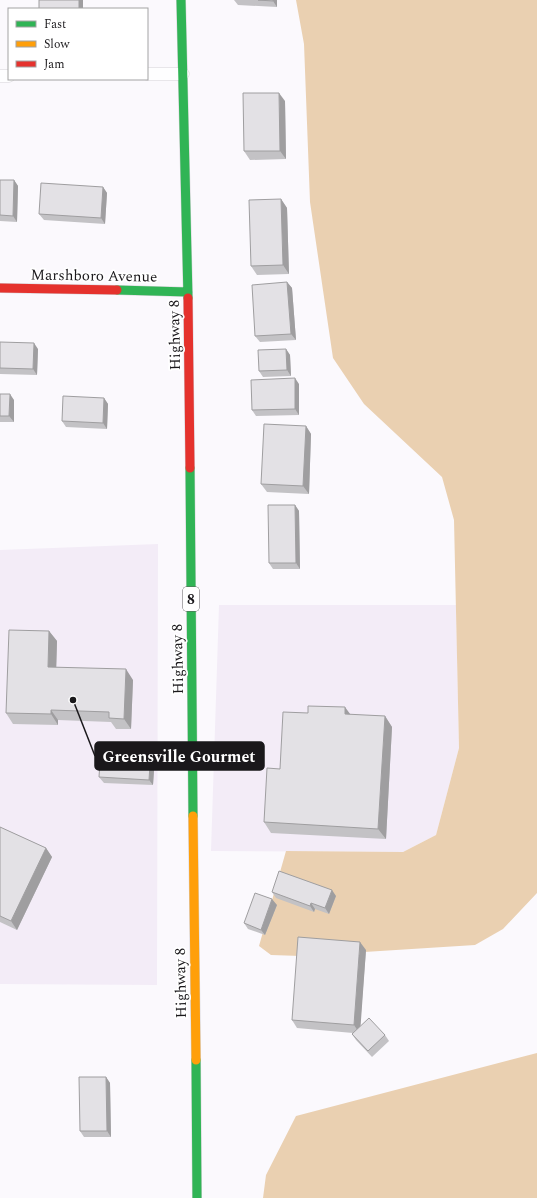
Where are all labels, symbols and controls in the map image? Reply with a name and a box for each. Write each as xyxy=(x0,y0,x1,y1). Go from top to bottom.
legend xyxy=(8,8,148,80)
text: Fast xyxy=(44,15,66,34)
text: Slow xyxy=(44,35,70,54)
text: Jam xyxy=(44,55,65,74)
street label: Marshboro Avenue xyxy=(30,263,158,289)
street label: Highway 8 xyxy=(163,300,187,370)
road number: 8 xyxy=(183,587,199,611)
street label: Highway 8 xyxy=(166,624,190,694)
callout: Greensville Gourmet xyxy=(95,742,264,770)
text: Greensville Gourmet xyxy=(102,745,256,769)
street label: Highway 8 xyxy=(169,948,193,1018)

